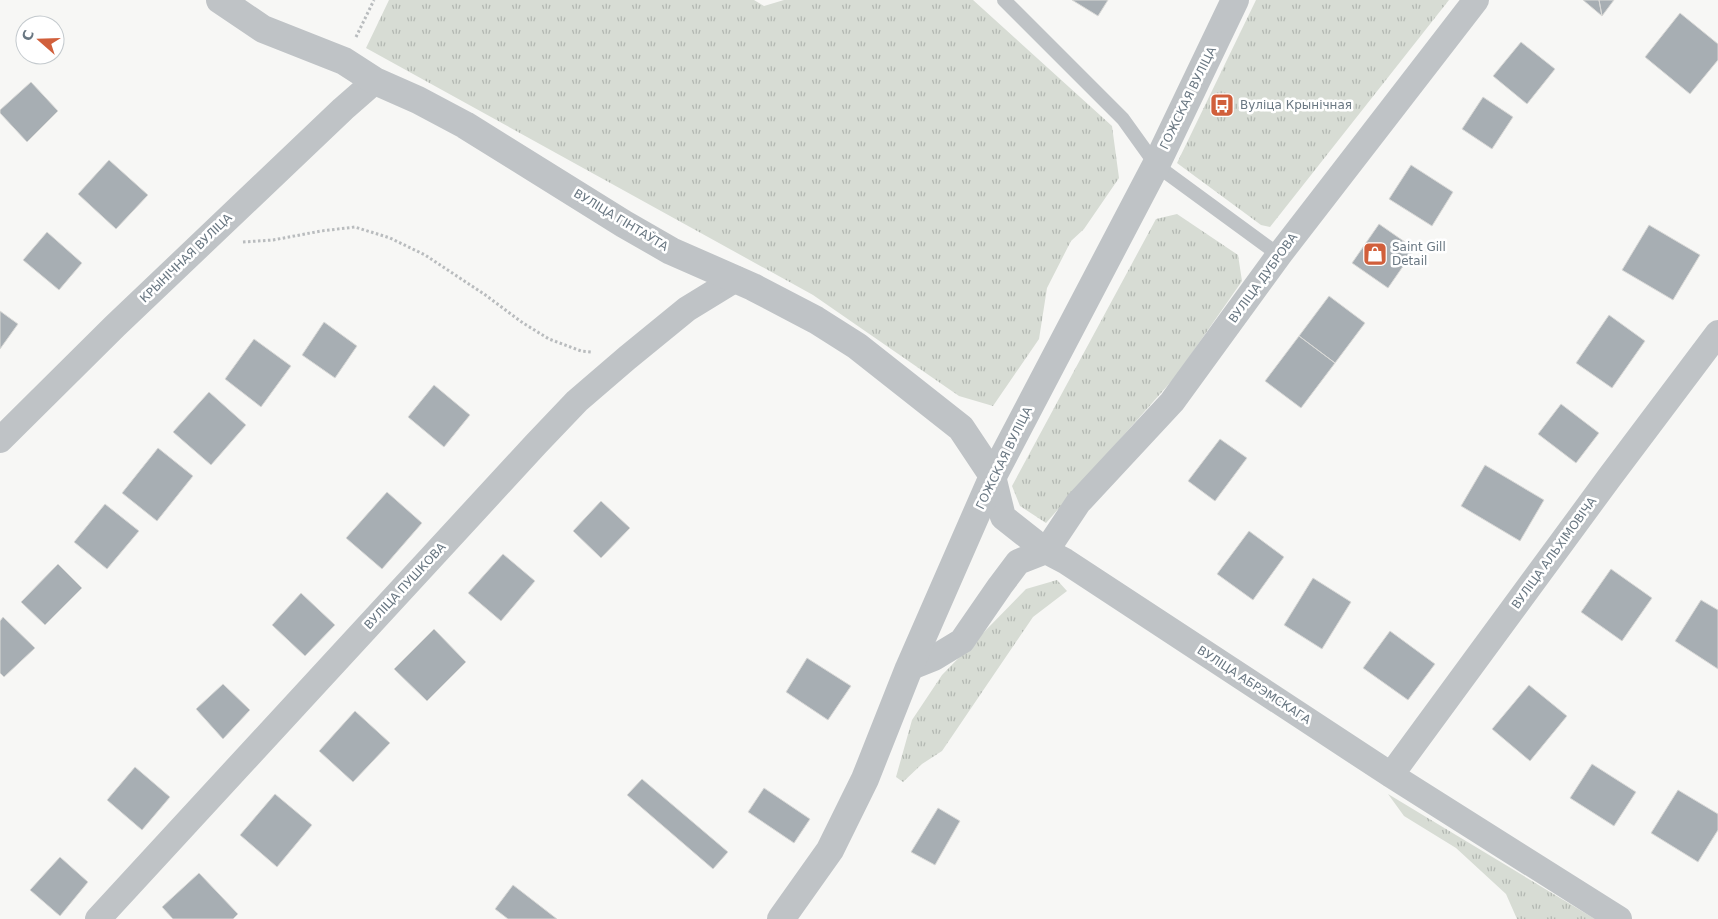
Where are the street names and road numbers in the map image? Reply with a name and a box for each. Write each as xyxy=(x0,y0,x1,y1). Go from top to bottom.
street label: ГОЖСКАЯ ВУЛІЦА xyxy=(1157,44,1219,152)
street label: ВУЛІЦА ГІНТАЎТА xyxy=(571,185,672,254)
street label: КРЫНІЧНАЯ ВУЛІЦА xyxy=(137,210,235,305)
street label: ВУЛІЦА ДУБРОВА xyxy=(1226,230,1301,326)
street label: ГОЖСКАЯ ВУЛІЦА xyxy=(973,404,1035,512)
street label: ВУЛІЦА АЛЬХІМОВІЧА xyxy=(1509,494,1600,612)
street label: ВУЛІЦА ПУШКОВА xyxy=(361,539,449,632)
street label: ВУЛІЦА АБРЭМСКАГА xyxy=(1195,643,1314,727)

